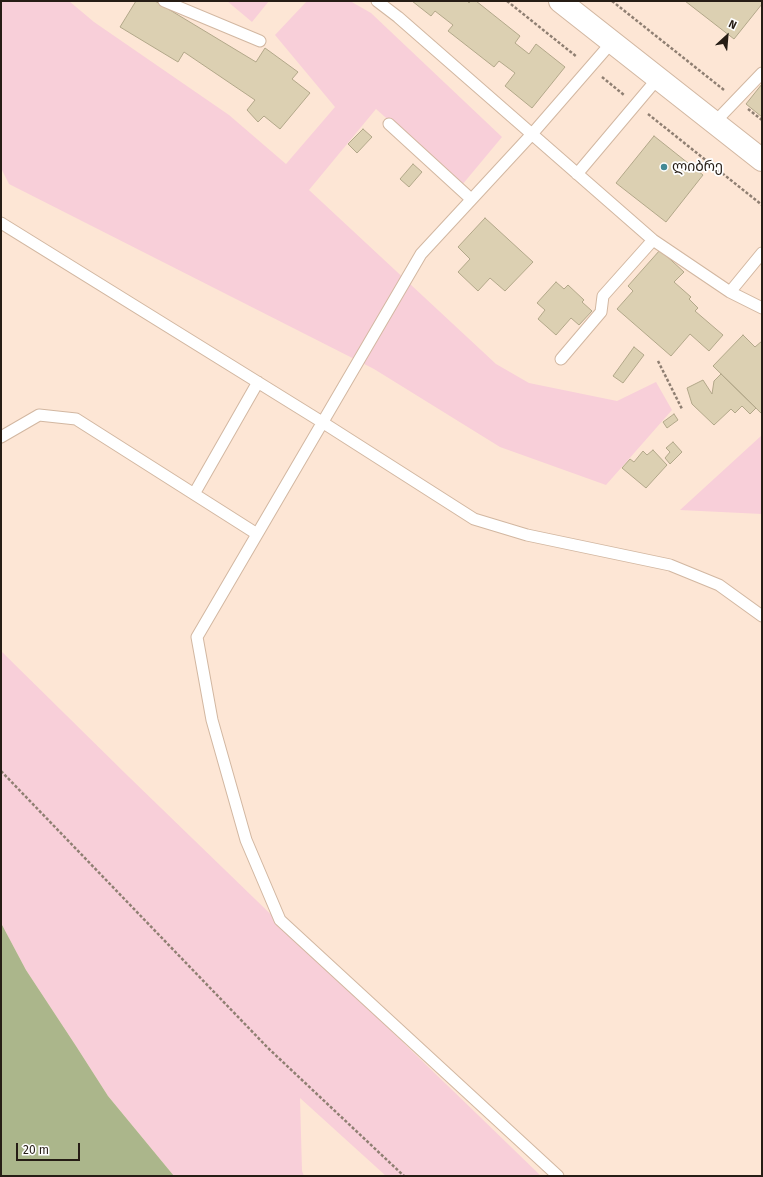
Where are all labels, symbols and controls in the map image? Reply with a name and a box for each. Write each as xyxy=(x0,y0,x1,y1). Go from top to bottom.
north arrow xyxy=(707,16,747,56)
text: N xyxy=(726,17,739,32)
place label: ლიბრე xyxy=(672,159,723,175)
marker: ლიბრე xyxy=(659,162,669,172)
scale bar xyxy=(18,1135,82,1161)
text: 20 m xyxy=(23,1143,49,1157)

